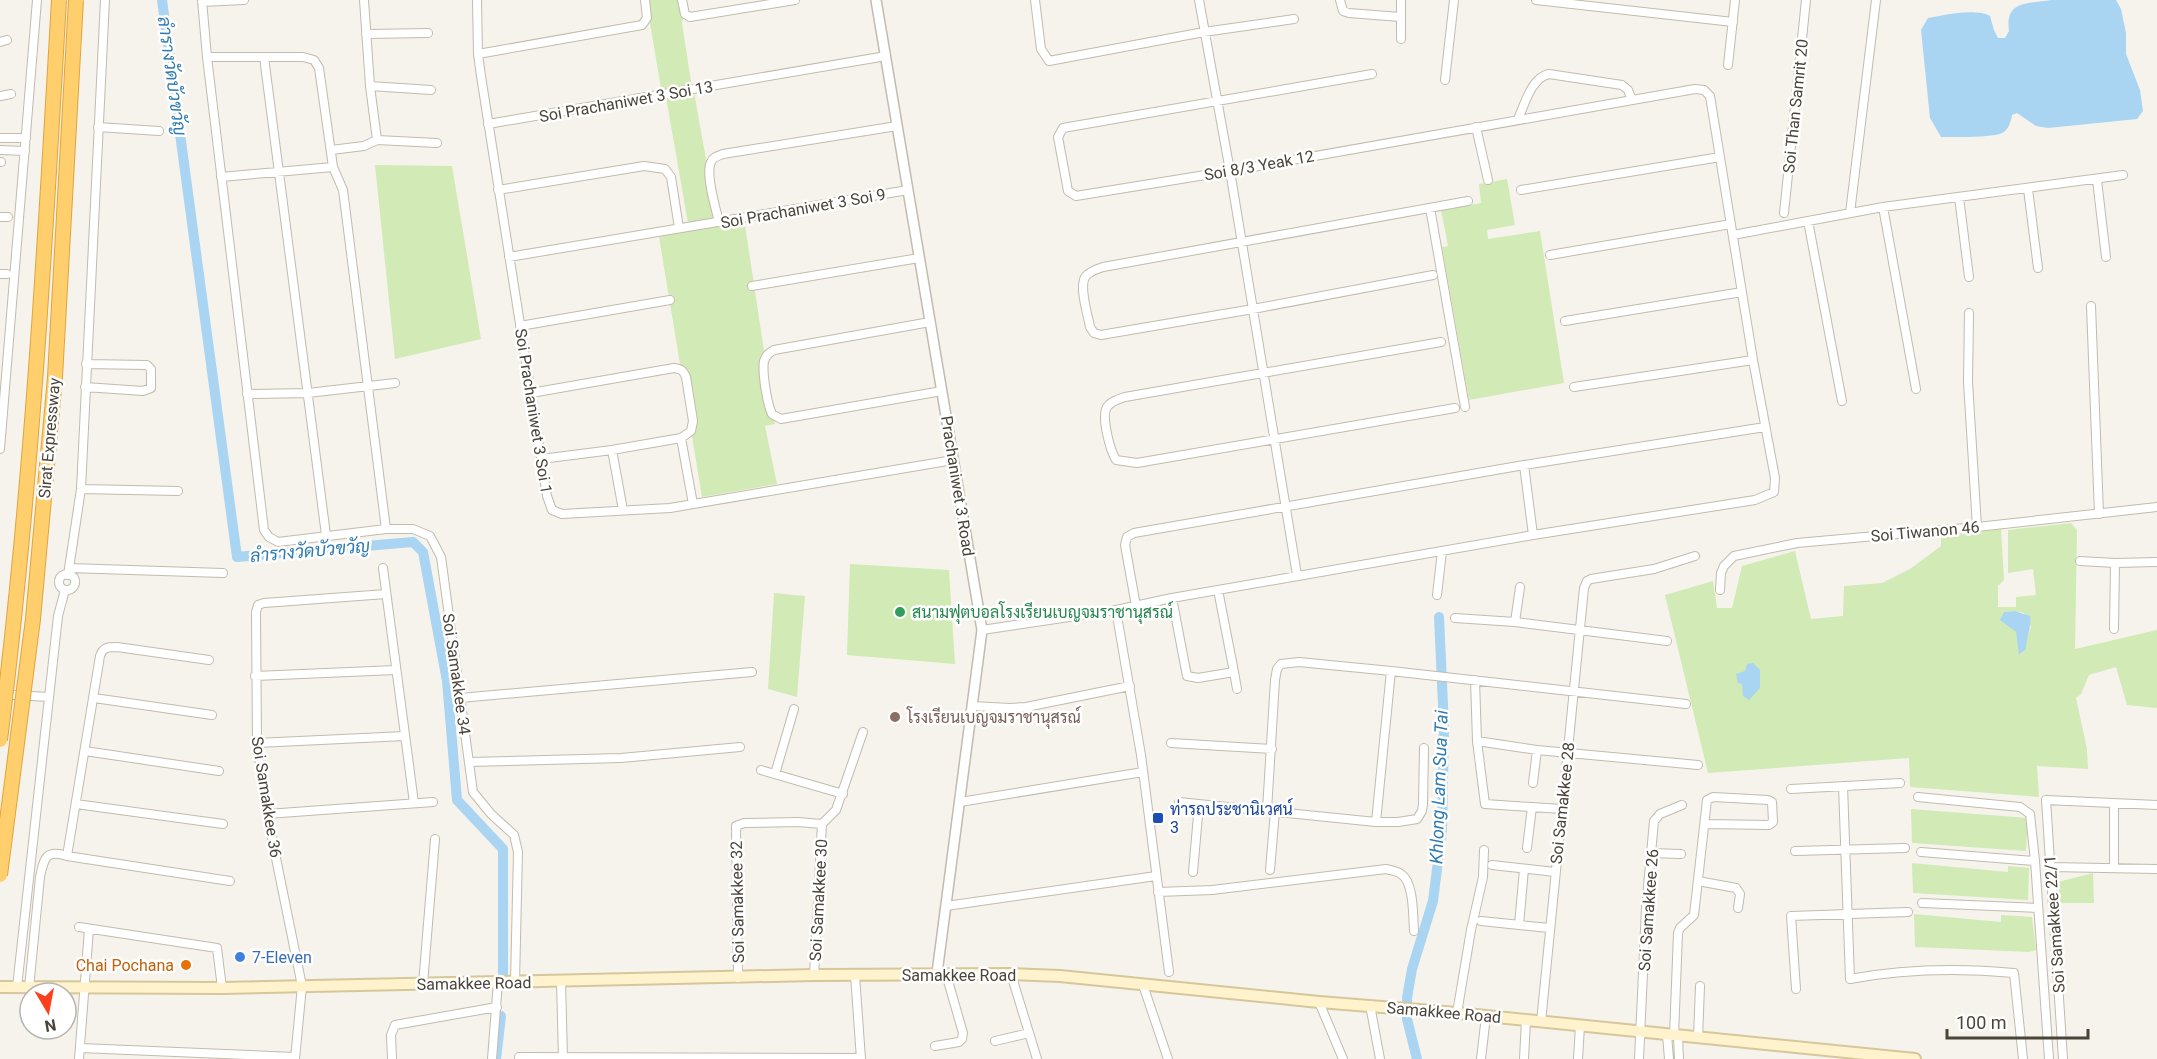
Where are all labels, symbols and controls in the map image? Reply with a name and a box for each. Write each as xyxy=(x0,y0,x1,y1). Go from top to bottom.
water label: ลำรางวัดบัวขวัญ xyxy=(153,15,191,137)
street label: Soi Than Samrit 20 xyxy=(1779,38,1812,174)
street label: Soi Prachaniwet 3 Soi 13 xyxy=(538,77,714,126)
street label: Soi 8/3 Yeak 12 xyxy=(1203,146,1316,185)
street label: Soi Prachaniwet 3 Soi 9 xyxy=(719,185,887,232)
street label: Soi Prachaniwet 3 Soi 1 xyxy=(511,327,556,495)
street label: Sirat Expressway xyxy=(35,377,64,499)
street label: Prachaniwet 3 Road xyxy=(937,415,978,558)
street label: Soi Tiwanon 46 xyxy=(1870,517,1980,546)
water label: ลำรางวัดบัวขวัญ xyxy=(249,535,371,567)
place label: สนามฟุตบอลโรงเรียนเบญจมราชานุสรณ์ xyxy=(912,600,1173,624)
marker: สนามฟุตบอลโรงเรียนเบญจมราชานุสรณ์ xyxy=(893,605,907,619)
street label: Soi Samakkee 34 xyxy=(439,612,474,736)
place label: โรงเรียนเบญจมราชานุสรณ์ xyxy=(906,705,1081,729)
water label: Khlong Lam Sua Tai xyxy=(1425,709,1452,864)
marker: โรงเรียนเบญจมราชานุสรณ์ xyxy=(888,710,902,724)
street label: Soi Samakkee 36 xyxy=(248,735,285,859)
street label: Soi Samakkee 28 xyxy=(1547,741,1578,865)
place label: ท่ารถประชานิเวศน์ 3 xyxy=(1170,797,1293,837)
marker: ท่ารถประชานิเวศน์ 3 xyxy=(1151,811,1165,825)
street label: Soi Samakkee 30 xyxy=(806,838,831,962)
street label: Soi Samakkee 32 xyxy=(727,841,748,963)
street label: Soi Samakkee 26 xyxy=(1635,848,1662,972)
street label: Soi Samakkee 22/1 xyxy=(2040,854,2069,993)
place label: 7-Eleven xyxy=(252,948,312,967)
marker: 7-Eleven xyxy=(233,950,247,964)
place label: Chai Pochana xyxy=(76,956,174,975)
marker: Chai Pochana xyxy=(179,958,193,972)
street label: Samakkee Road xyxy=(902,966,1016,985)
street label: Samakkee Road xyxy=(417,973,531,994)
north arrow xyxy=(18,981,78,1041)
street label: Samakkee Road xyxy=(1386,998,1502,1027)
scale bar xyxy=(1947,1002,2088,1040)
text: 100 m xyxy=(1956,1012,2007,1033)
text: N xyxy=(43,1015,58,1036)

